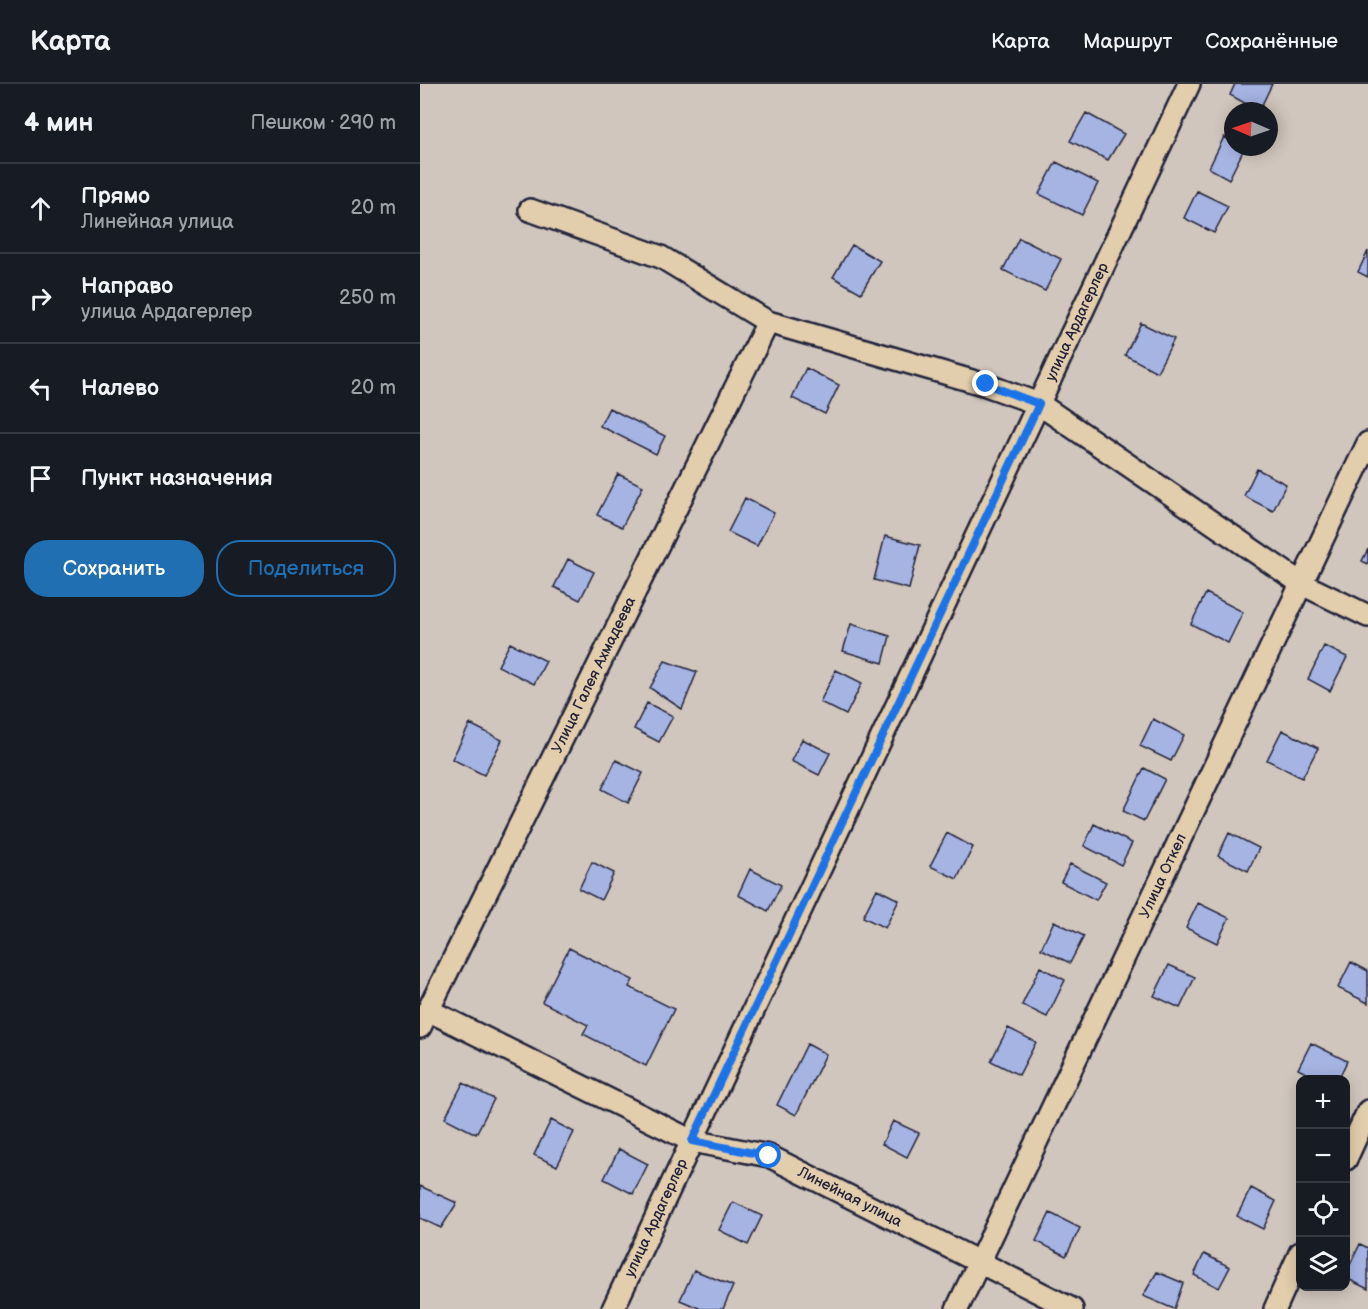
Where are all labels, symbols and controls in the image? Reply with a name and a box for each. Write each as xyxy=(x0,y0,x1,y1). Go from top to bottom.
text: Карта xyxy=(30,25,110,58)
text: Карта xyxy=(991,29,1050,54)
text: Маршрут xyxy=(1083,29,1172,54)
text: Сохранённые xyxy=(1205,29,1338,54)
north arrow xyxy=(1224,102,1278,156)
text: 4 мин xyxy=(24,108,93,139)
text: Пешком · 290 m xyxy=(250,111,396,135)
text: Прямо xyxy=(81,183,150,210)
icon: ahead xyxy=(24,192,57,225)
text: 20 m xyxy=(351,196,396,220)
text: Линейная улица xyxy=(81,210,234,234)
street label: улица Ардагерлер xyxy=(1041,259,1113,384)
text: Направо xyxy=(81,273,173,300)
icon: right xyxy=(24,282,57,315)
text: 250 m xyxy=(339,286,396,310)
text: улица Ардагерлер xyxy=(81,300,252,324)
route end xyxy=(972,370,998,396)
icon: left xyxy=(24,372,57,405)
text: Налево xyxy=(81,375,159,402)
text: 20 m xyxy=(351,376,396,400)
icon: arrive xyxy=(24,462,57,495)
text: Пункт назначения xyxy=(81,465,273,492)
button: Сохранить xyxy=(24,540,204,597)
button: Поделиться xyxy=(216,540,396,597)
street label: Улица Галея Ахмадеева xyxy=(548,593,640,756)
street label: Улица Откел xyxy=(1135,831,1191,921)
map controls xyxy=(1296,1075,1350,1291)
button: + xyxy=(1296,1075,1350,1129)
button: − xyxy=(1296,1129,1350,1183)
route start xyxy=(755,1142,781,1168)
street label: улица Ардагерлер xyxy=(620,1155,692,1280)
street label: Линейная улица xyxy=(794,1162,905,1232)
button: locate xyxy=(1296,1183,1350,1237)
button: layers xyxy=(1296,1237,1350,1291)

